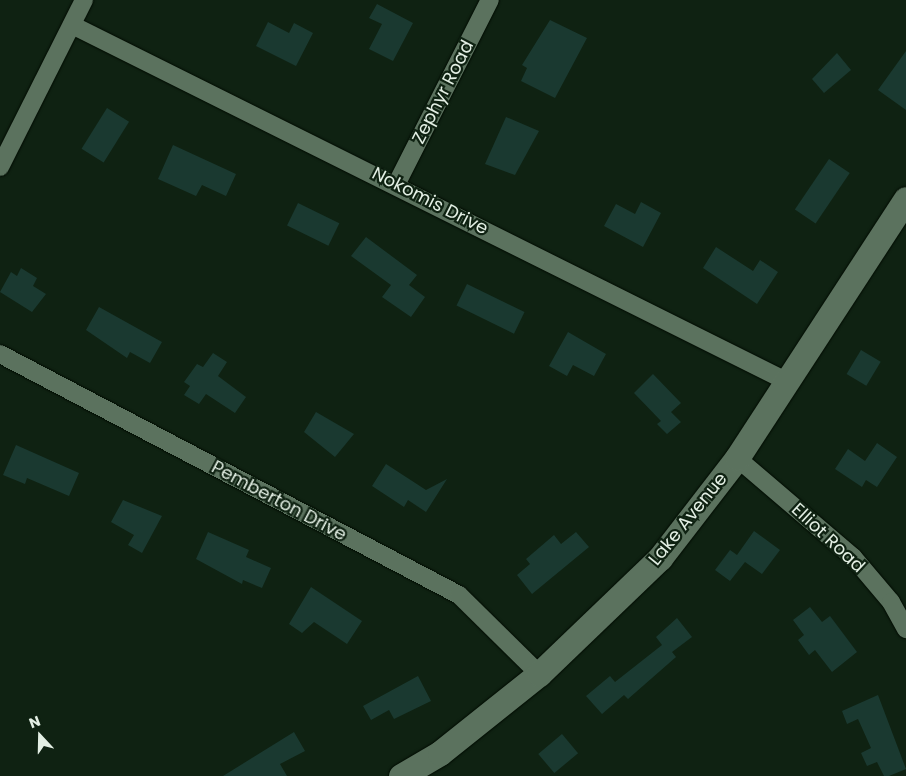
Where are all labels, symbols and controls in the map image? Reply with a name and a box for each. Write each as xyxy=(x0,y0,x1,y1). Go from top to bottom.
street label: Zephyr Road xyxy=(408,37,478,147)
street label: Nokomis Drive xyxy=(368,162,492,240)
street label: Pemberton Drive xyxy=(208,456,350,546)
street label: Lake Avenue xyxy=(644,468,732,570)
street label: Elliot Road xyxy=(787,499,869,577)
north arrow xyxy=(15,711,65,761)
text: N xyxy=(26,711,43,733)

